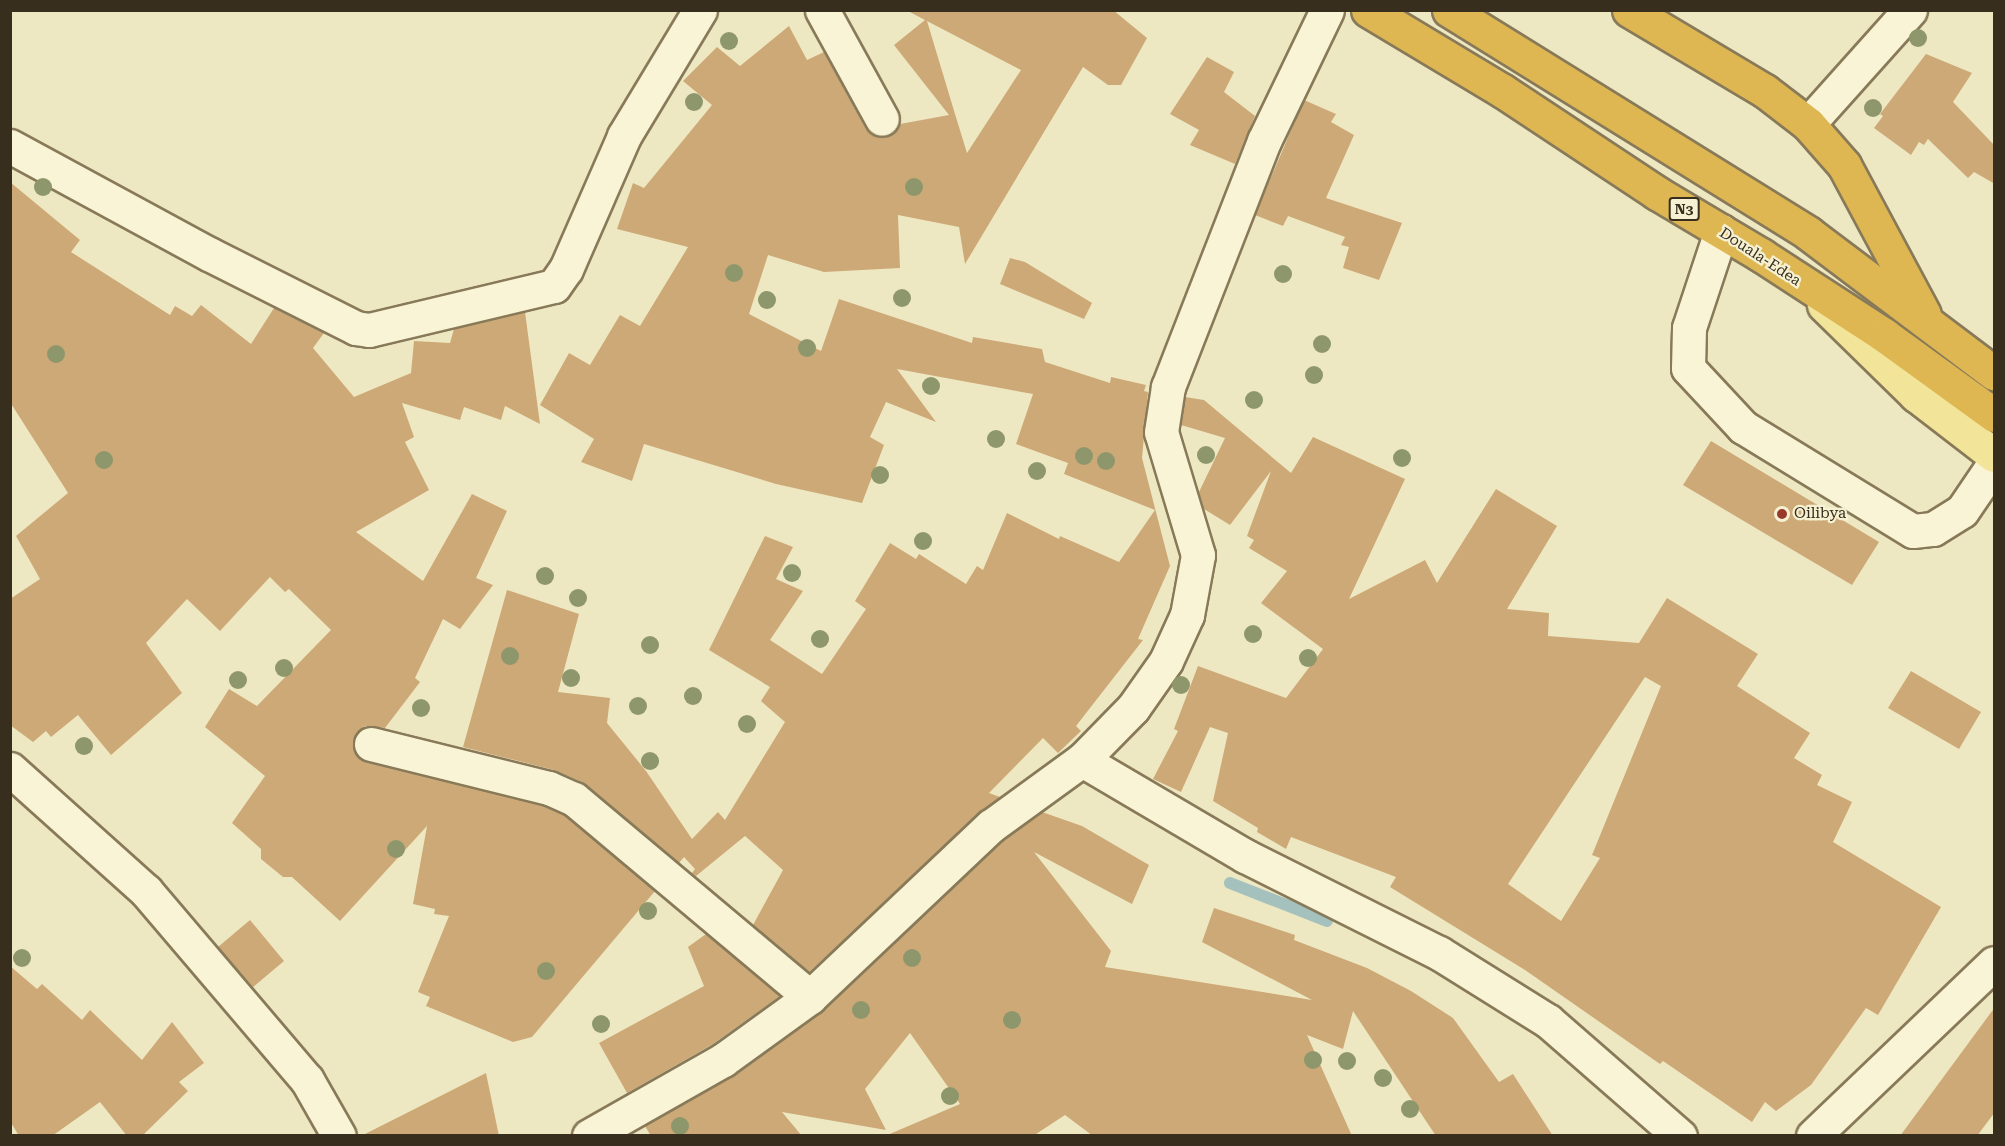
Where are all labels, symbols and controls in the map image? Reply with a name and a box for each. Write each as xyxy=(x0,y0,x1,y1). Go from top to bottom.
road number: N3 xyxy=(1668,198,1700,220)
street label: Douala-Edea xyxy=(1716,224,1804,290)
place label: Oilibya xyxy=(1794,505,1846,523)
marker: Oilibya xyxy=(1775,507,1789,521)

